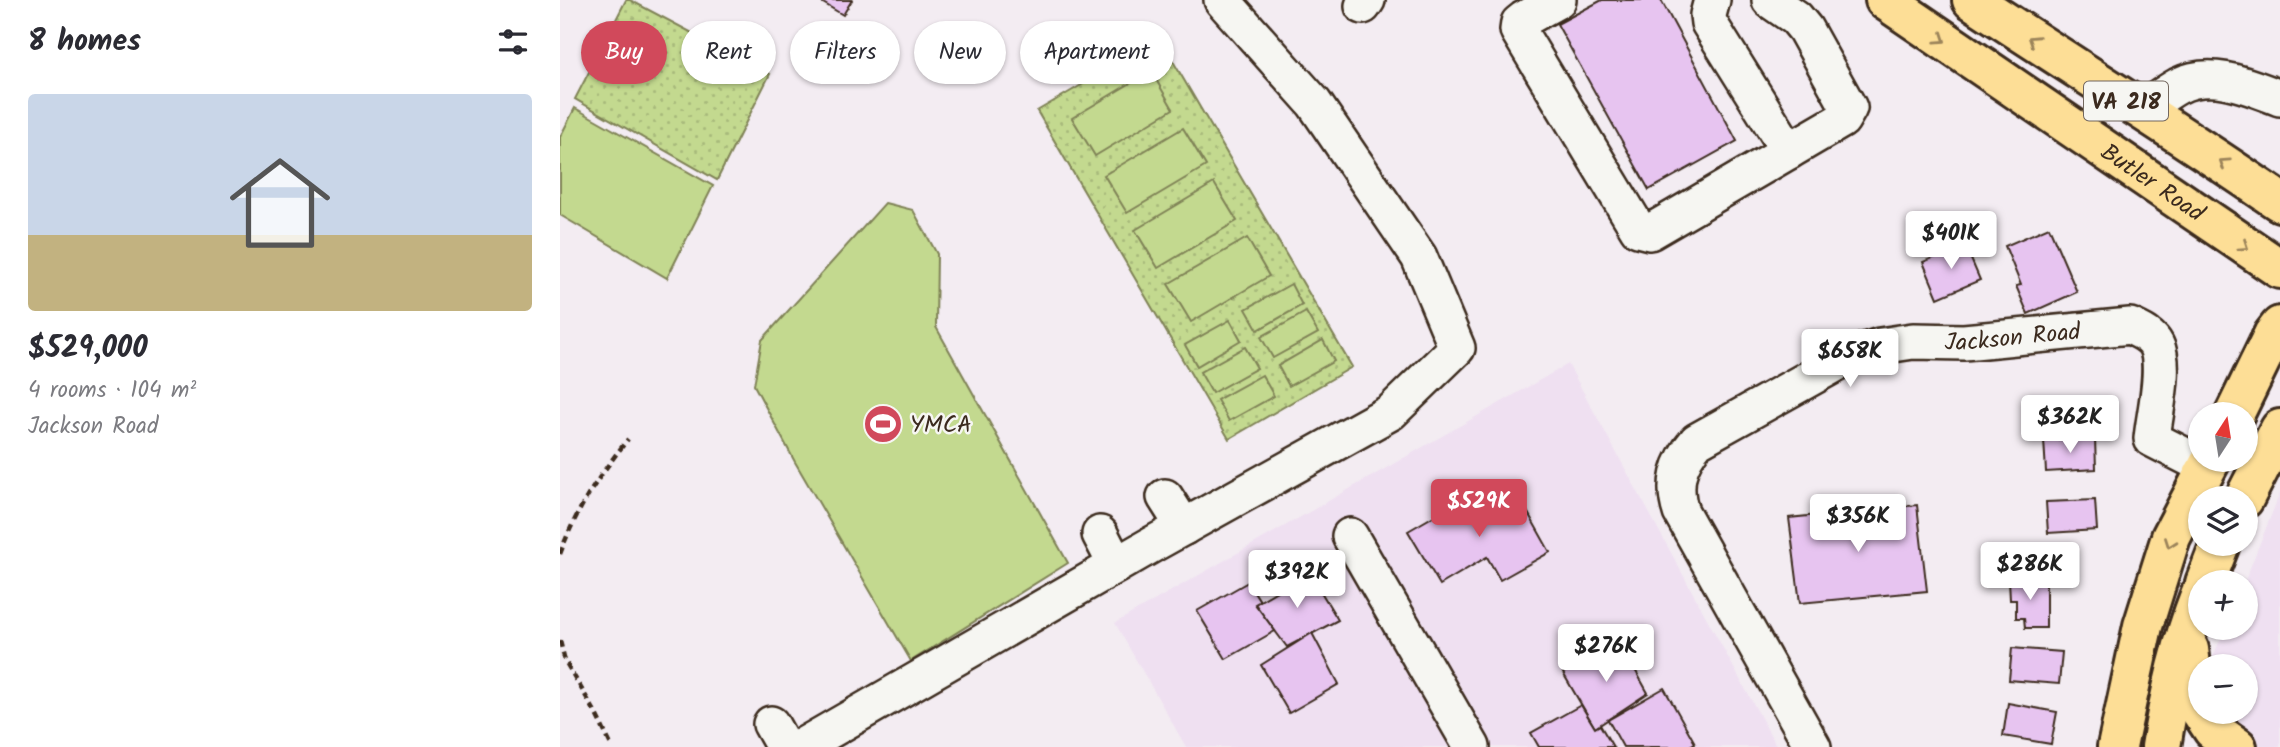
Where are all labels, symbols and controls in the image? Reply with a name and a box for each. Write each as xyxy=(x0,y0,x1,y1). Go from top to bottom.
text: 8 homes xyxy=(28,18,141,66)
chip: Buy xyxy=(581,21,667,84)
chip: Rent xyxy=(681,21,776,84)
chip: Filters xyxy=(790,21,900,84)
chip: New xyxy=(914,21,1006,84)
chip: Apartment xyxy=(1020,21,1174,84)
icon: filters xyxy=(494,23,532,61)
one-way arrow xyxy=(1933,31,1946,43)
one-way arrow xyxy=(2028,36,2041,48)
road number: VA 218 xyxy=(2084,82,2168,120)
street label: Butler Road xyxy=(2092,134,2213,234)
icon: home xyxy=(217,140,343,266)
one-way arrow xyxy=(2219,159,2232,172)
pin: $401K xyxy=(1902,212,2000,271)
text: $401K xyxy=(1922,216,1980,252)
one-way arrow xyxy=(2236,238,2249,251)
street label: Jackson Road xyxy=(1944,313,2083,363)
text: $529,000 xyxy=(28,325,148,373)
pin: $658K xyxy=(1801,330,1899,389)
text: $658K xyxy=(1817,334,1883,370)
text: 4 rooms · 104 m² xyxy=(28,373,196,409)
pin: $362K xyxy=(2021,396,2119,455)
text: $362K xyxy=(2037,400,2103,436)
north arrow xyxy=(2188,402,2258,472)
map controls xyxy=(2188,402,2258,724)
sports icon: YMCA xyxy=(862,403,904,445)
place label: YMCA xyxy=(910,406,972,445)
text: Jackson Road xyxy=(28,409,158,445)
pin: $529K xyxy=(1430,480,1528,539)
text: $529K xyxy=(1447,484,1511,520)
button: layers xyxy=(2188,486,2258,556)
pin: $356K xyxy=(1809,494,1907,554)
text: $356K xyxy=(1826,499,1890,535)
one-way arrow xyxy=(2164,537,2178,549)
pin: $286K xyxy=(1981,542,2079,602)
text: $286K xyxy=(1997,547,2063,583)
pin: $392K xyxy=(1248,550,1346,610)
text: $392K xyxy=(1264,555,1330,591)
button: + xyxy=(2188,570,2258,640)
pin: $276K xyxy=(1557,624,1655,684)
text: $276K xyxy=(1574,629,1638,665)
button: − xyxy=(2188,654,2258,724)

